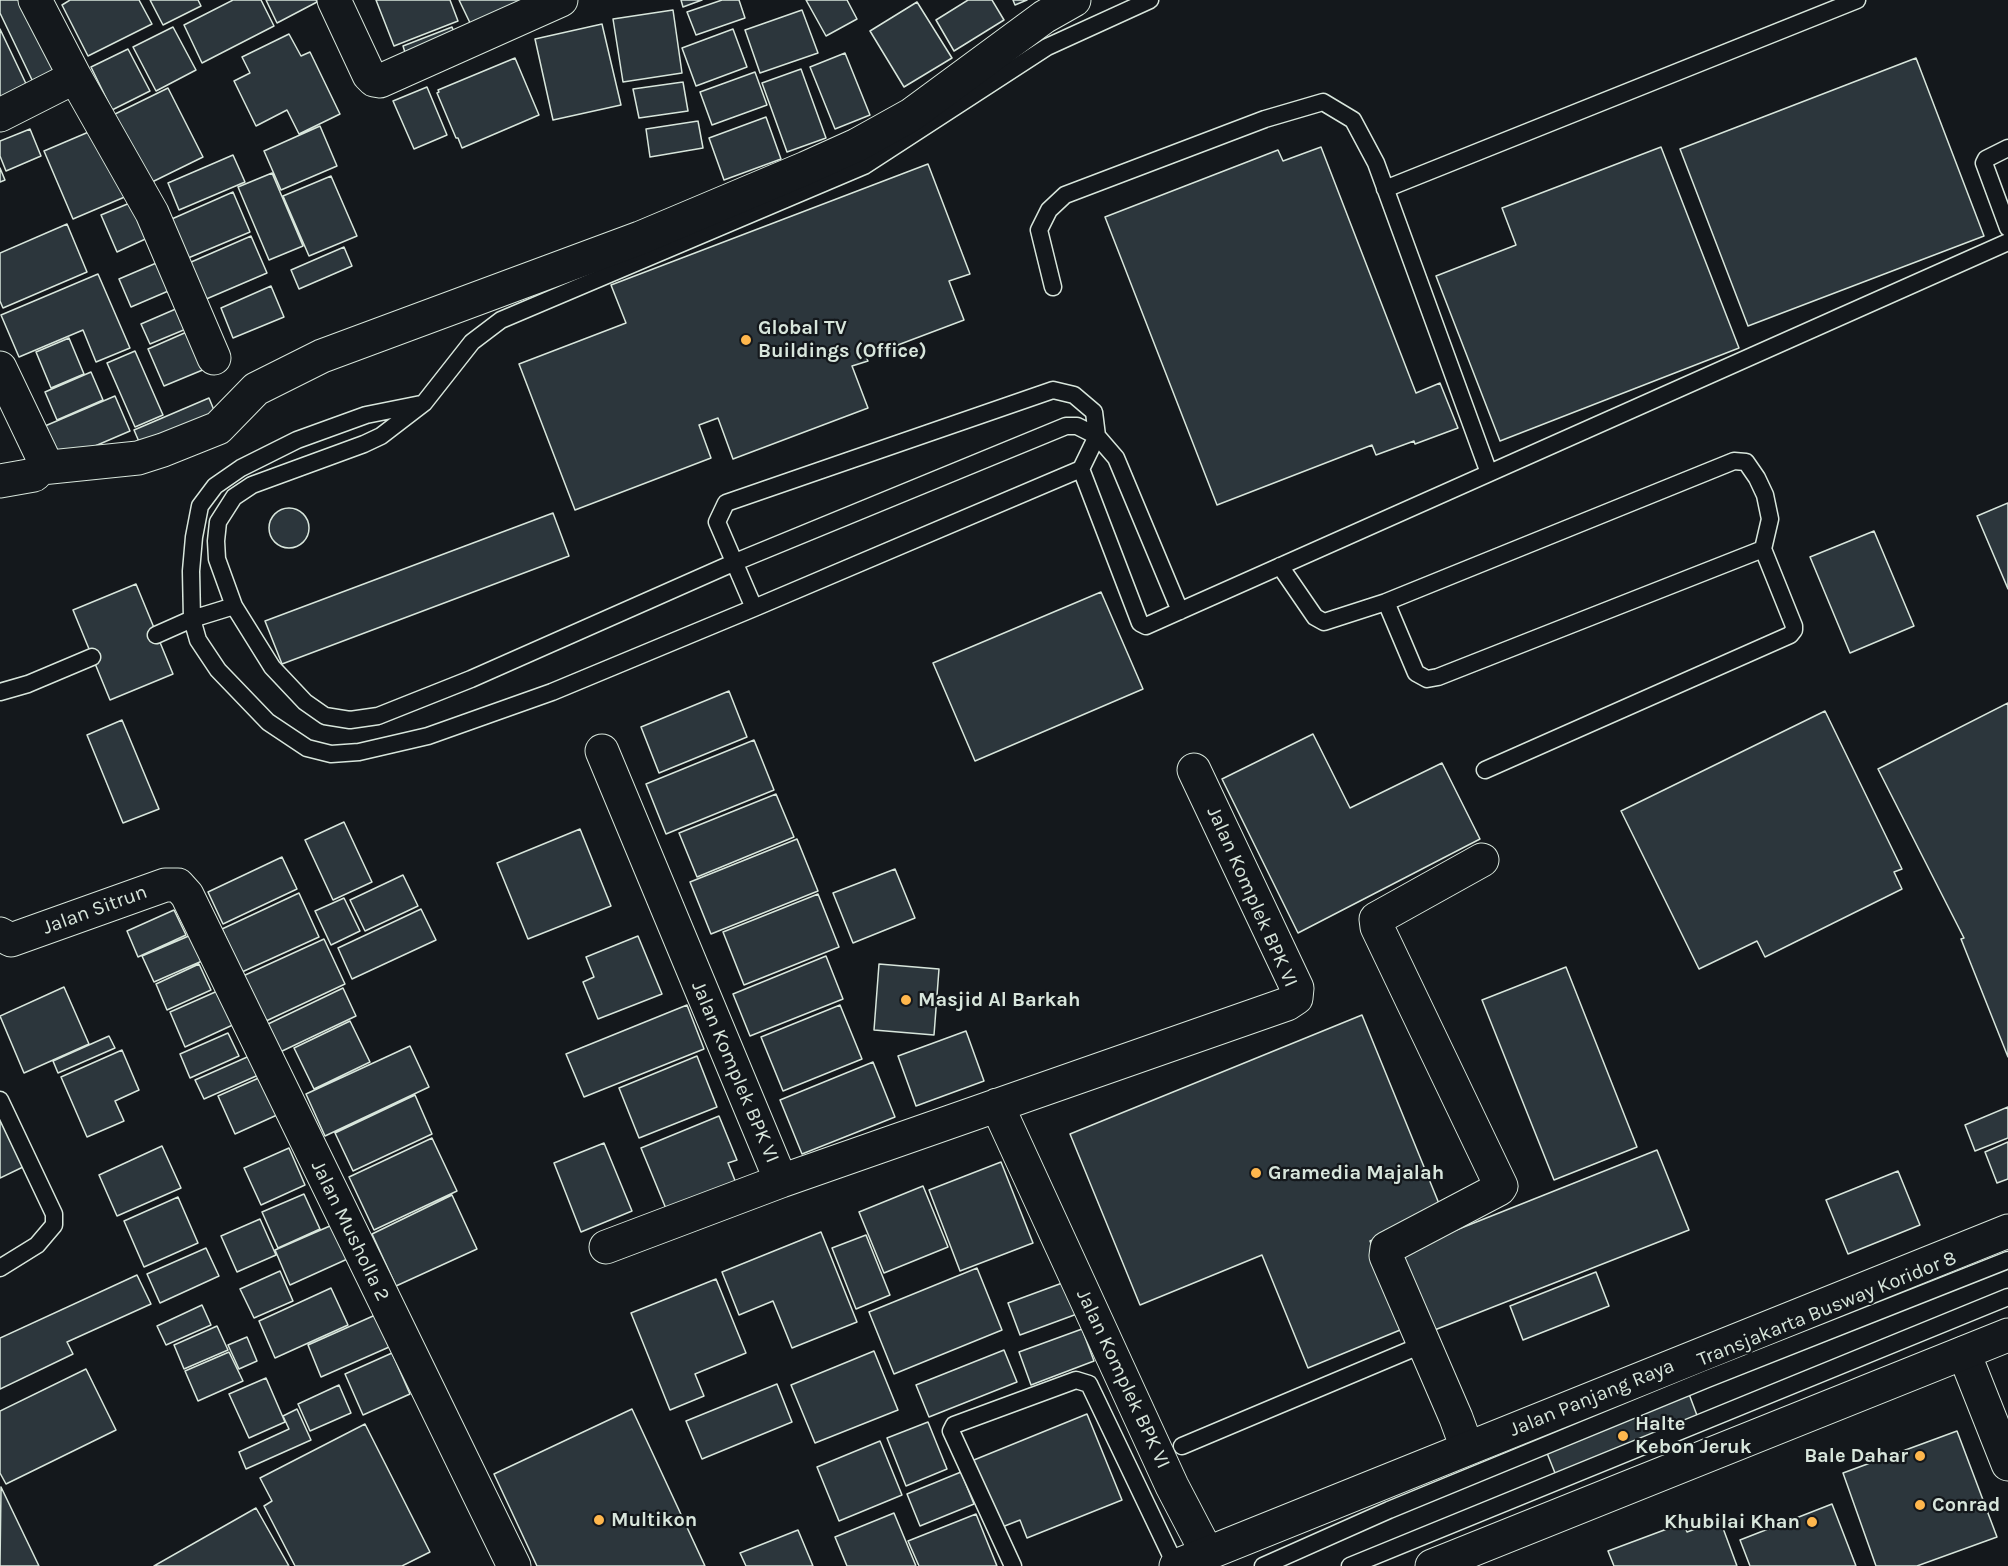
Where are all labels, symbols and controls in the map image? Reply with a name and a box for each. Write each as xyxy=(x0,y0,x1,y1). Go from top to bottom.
place label: Global TV Buildings (Office) xyxy=(758,316,927,363)
marker: Global TV Buildings (Office) xyxy=(739,333,753,347)
street label: Jalan Komplek BPK VI xyxy=(1201,803,1303,991)
street label: Jalan Sitrun xyxy=(39,880,151,940)
street label: Jalan Komplek BPK VI xyxy=(686,978,784,1166)
place label: Masjid Al Barkah xyxy=(918,988,1080,1012)
marker: Masjid Al Barkah xyxy=(899,993,913,1007)
street label: Jalan Musholla 2 xyxy=(306,1157,394,1305)
place label: Gramedia Majalah xyxy=(1268,1161,1444,1185)
marker: Gramedia Majalah xyxy=(1249,1166,1263,1180)
street label: Transjakarta Busway Koridor 8 xyxy=(1694,1246,1960,1372)
street label: Jalan Komplek BPK VI xyxy=(1071,1286,1175,1472)
street label: Jalan Panjang Raya xyxy=(1506,1354,1678,1442)
place label: Halte Kebon Jeruk xyxy=(1635,1412,1751,1459)
marker: Halte Kebon Jeruk xyxy=(1616,1429,1630,1443)
place label: Bale Dahar xyxy=(1804,1444,1908,1468)
marker: Bale Dahar xyxy=(1913,1449,1927,1463)
place label: Conrad xyxy=(1932,1493,2000,1517)
marker: Conrad xyxy=(1913,1498,1927,1512)
place label: Multikon xyxy=(611,1508,697,1532)
place label: Khubilai Khan xyxy=(1664,1510,1800,1534)
marker: Multikon xyxy=(592,1513,606,1527)
marker: Khubilai Khan xyxy=(1805,1515,1819,1529)

